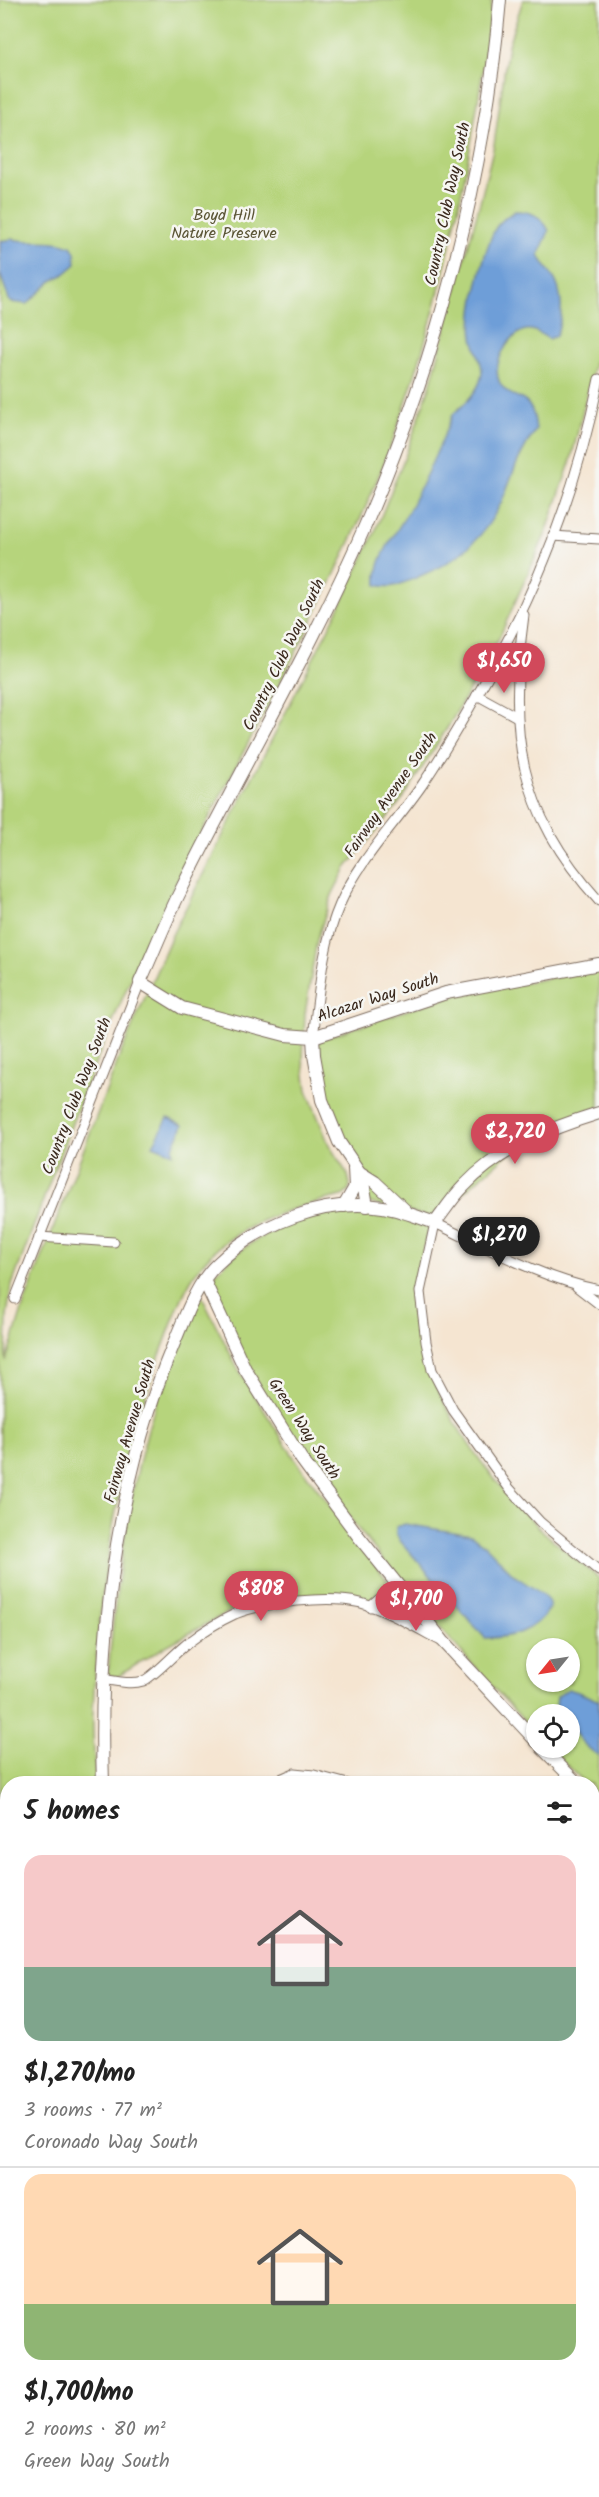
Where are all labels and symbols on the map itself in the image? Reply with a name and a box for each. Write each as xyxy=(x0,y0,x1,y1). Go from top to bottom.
street label: Country Club Way South xyxy=(418,120,478,288)
park label: Boyd Hill Nature Preserve xyxy=(171,203,277,246)
street label: Country Club Way South xyxy=(236,575,332,735)
pin: $1,650 xyxy=(455,643,553,694)
street label: Fairway Avenue South xyxy=(338,727,444,863)
street label: Alcazar Way South xyxy=(314,967,442,1029)
street label: Country Club Way South xyxy=(35,1014,119,1178)
pin: $2,720 xyxy=(466,1114,564,1165)
pin: $1,270 xyxy=(450,1217,548,1268)
street label: Fairway Avenue South xyxy=(97,1356,163,1506)
street label: Green Way South xyxy=(262,1373,346,1485)
pin: $808 xyxy=(225,1571,297,1622)
pin: $1,700 xyxy=(367,1581,465,1632)
north arrow xyxy=(526,1638,580,1692)

